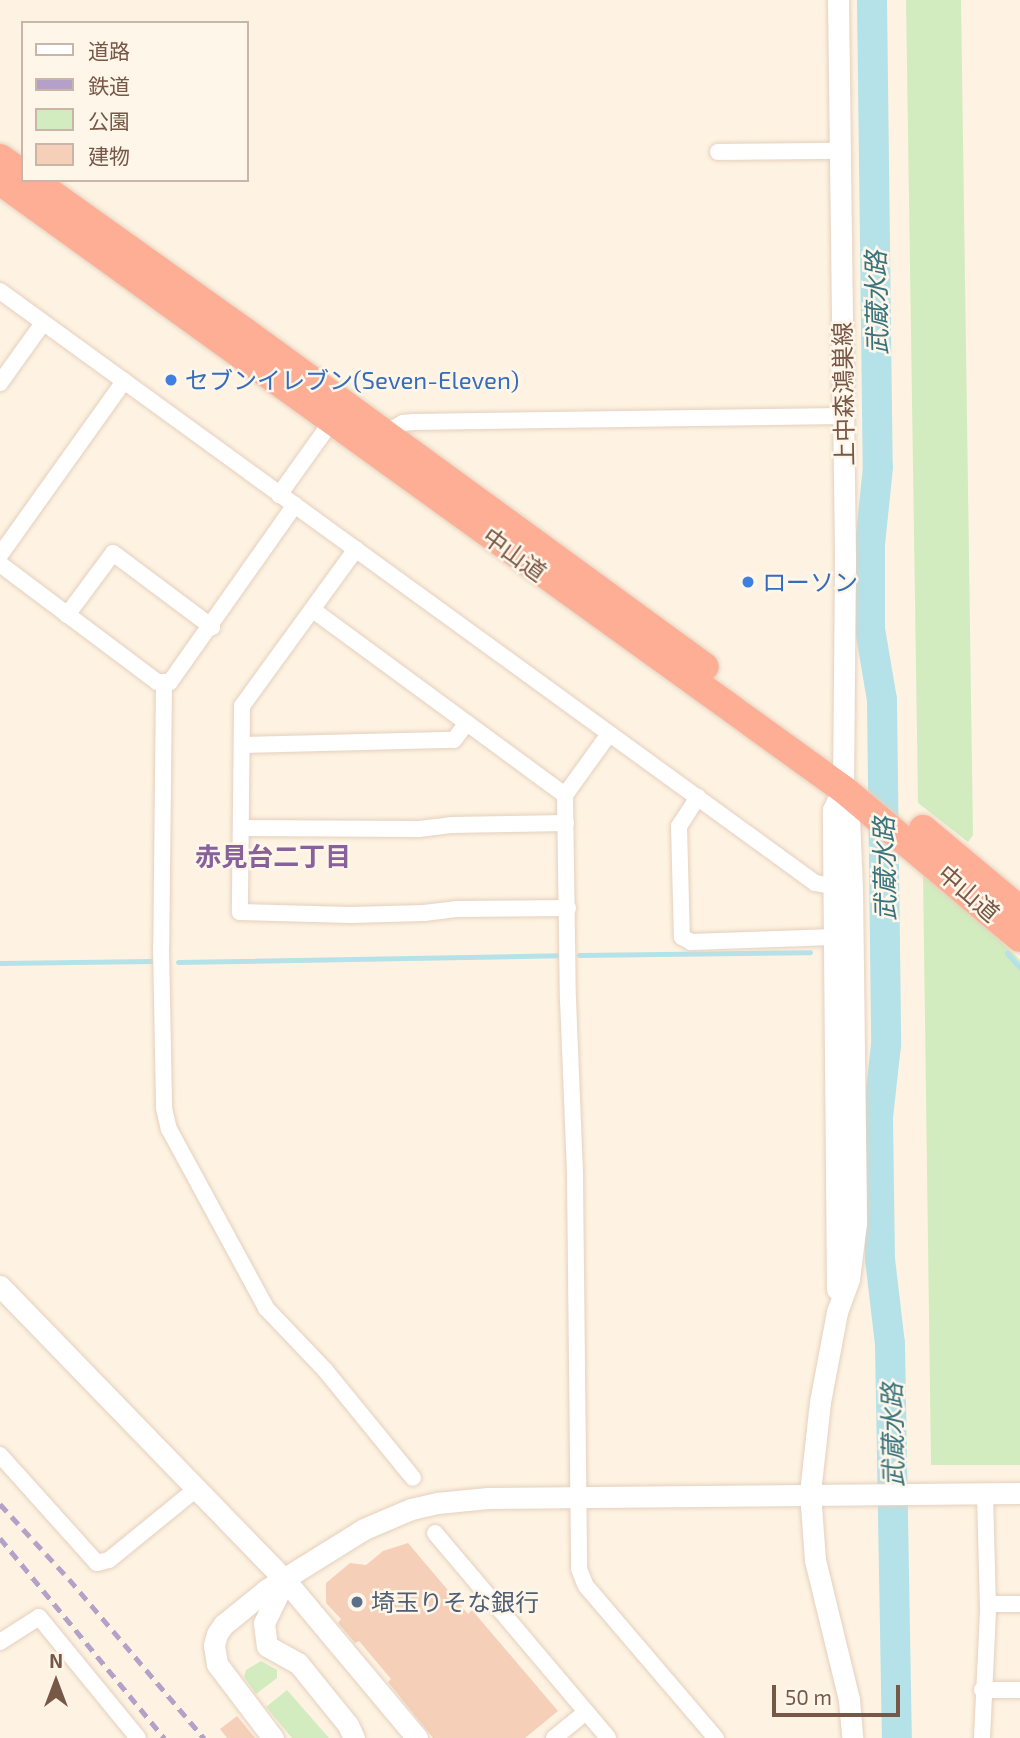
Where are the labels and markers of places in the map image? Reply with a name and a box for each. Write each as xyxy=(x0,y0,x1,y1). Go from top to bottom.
place label: セブンイレブン(Seven-Eleven) xyxy=(185,366,518,394)
marker: セブンイレブン(Seven-Eleven) xyxy=(163,372,179,388)
place label: ローソン xyxy=(762,568,858,596)
marker: ローソン xyxy=(740,574,756,590)
place label: 埼玉りそな銀行 xyxy=(371,1588,539,1616)
marker: 埼玉りそな銀行 xyxy=(349,1594,365,1610)

